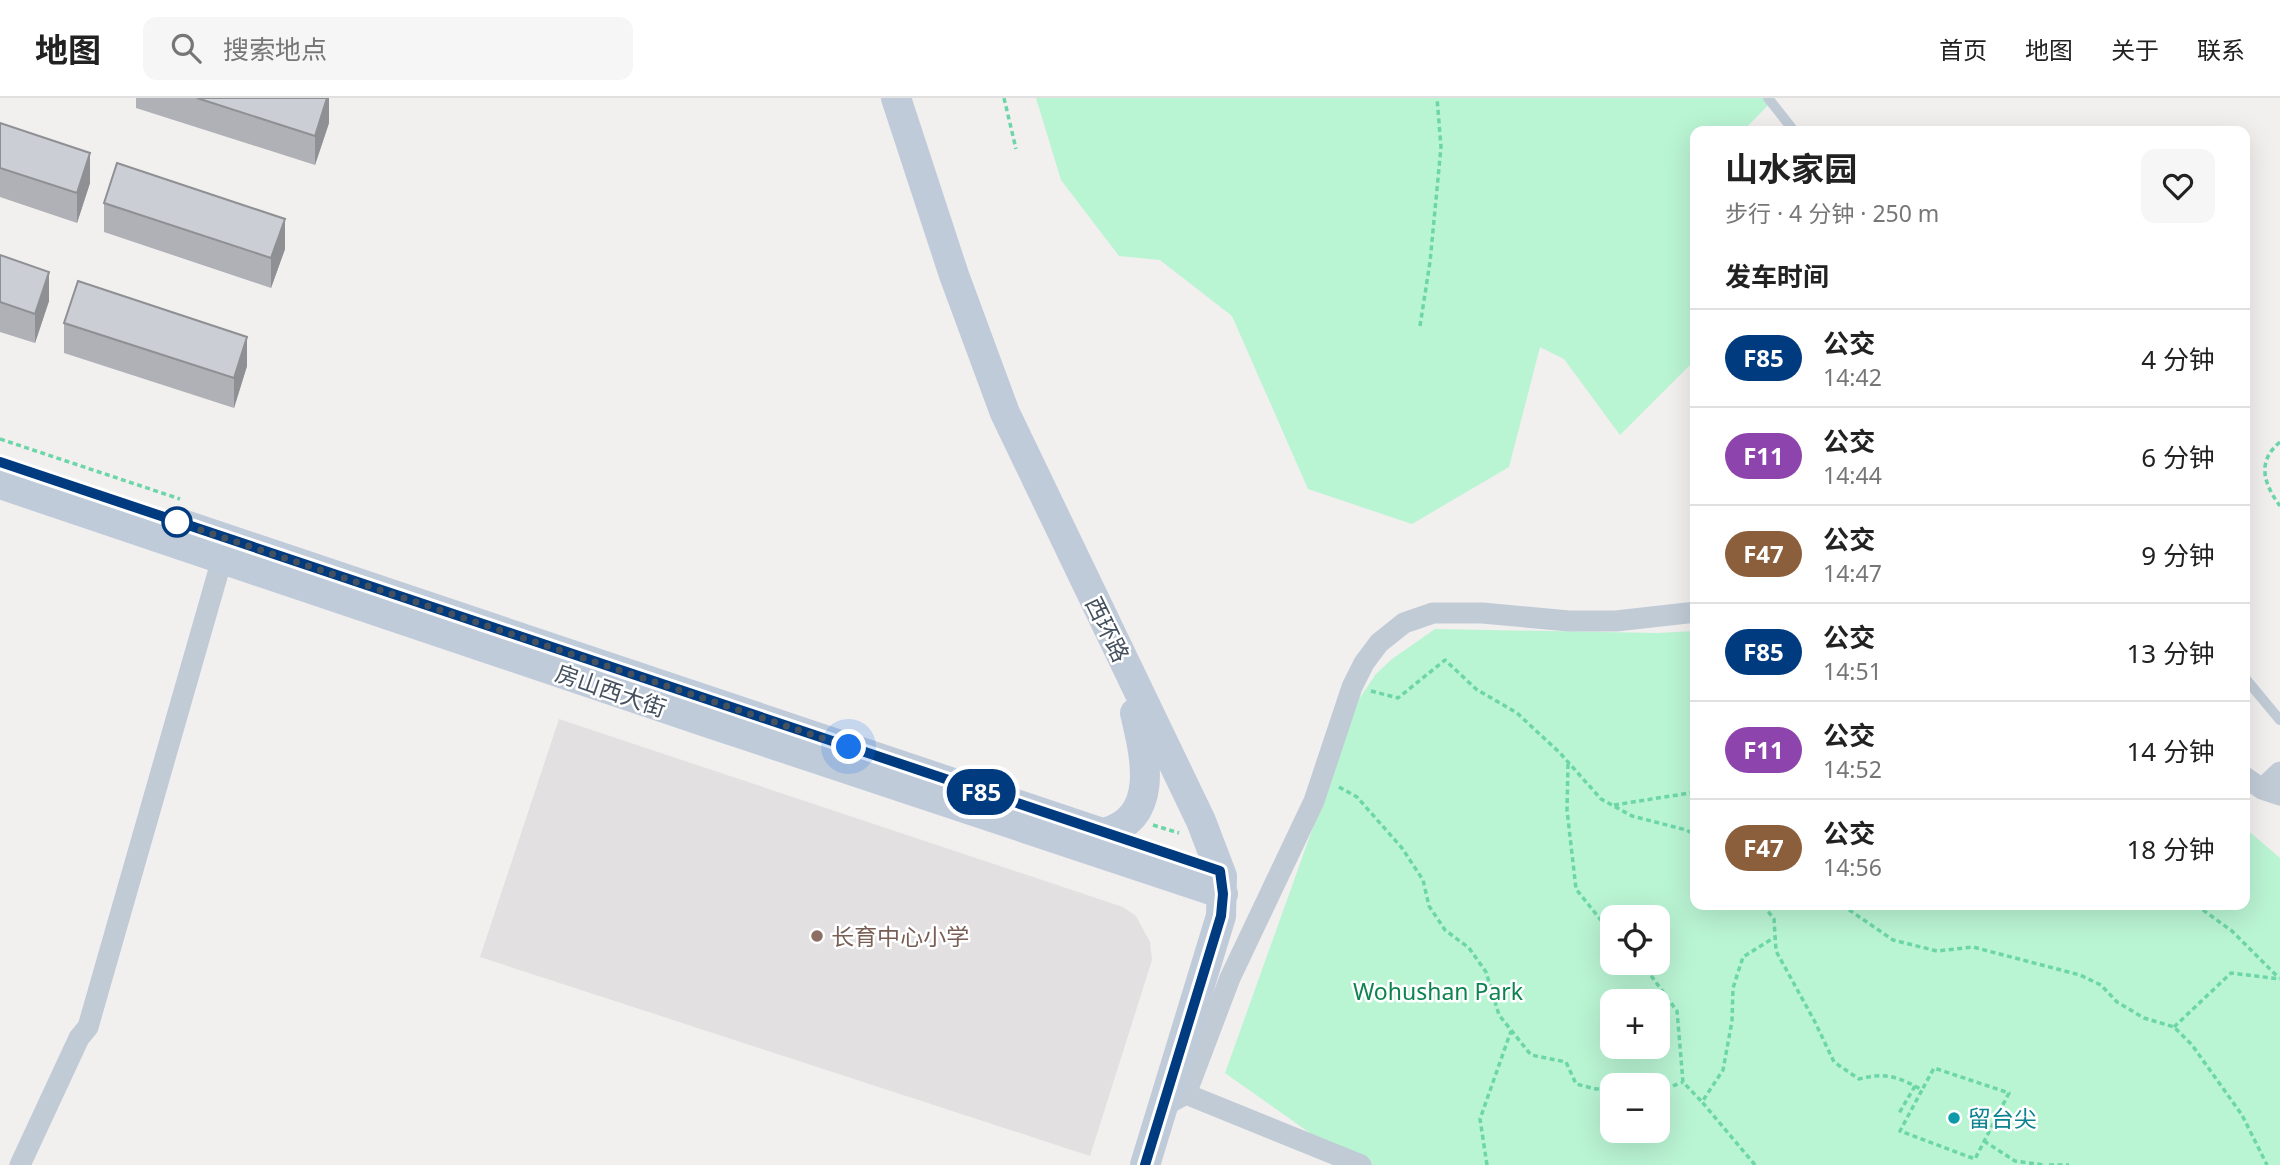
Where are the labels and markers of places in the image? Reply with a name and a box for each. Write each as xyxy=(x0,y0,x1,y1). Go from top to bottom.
unlabelled marker xyxy=(162,507,192,537)
place label: 长育中心小学 xyxy=(831,920,969,952)
marker: 长育中心小学 xyxy=(809,928,825,944)
place label: 留台尖 xyxy=(1968,1102,2037,1134)
marker: 留台尖 xyxy=(1946,1110,1962,1126)

